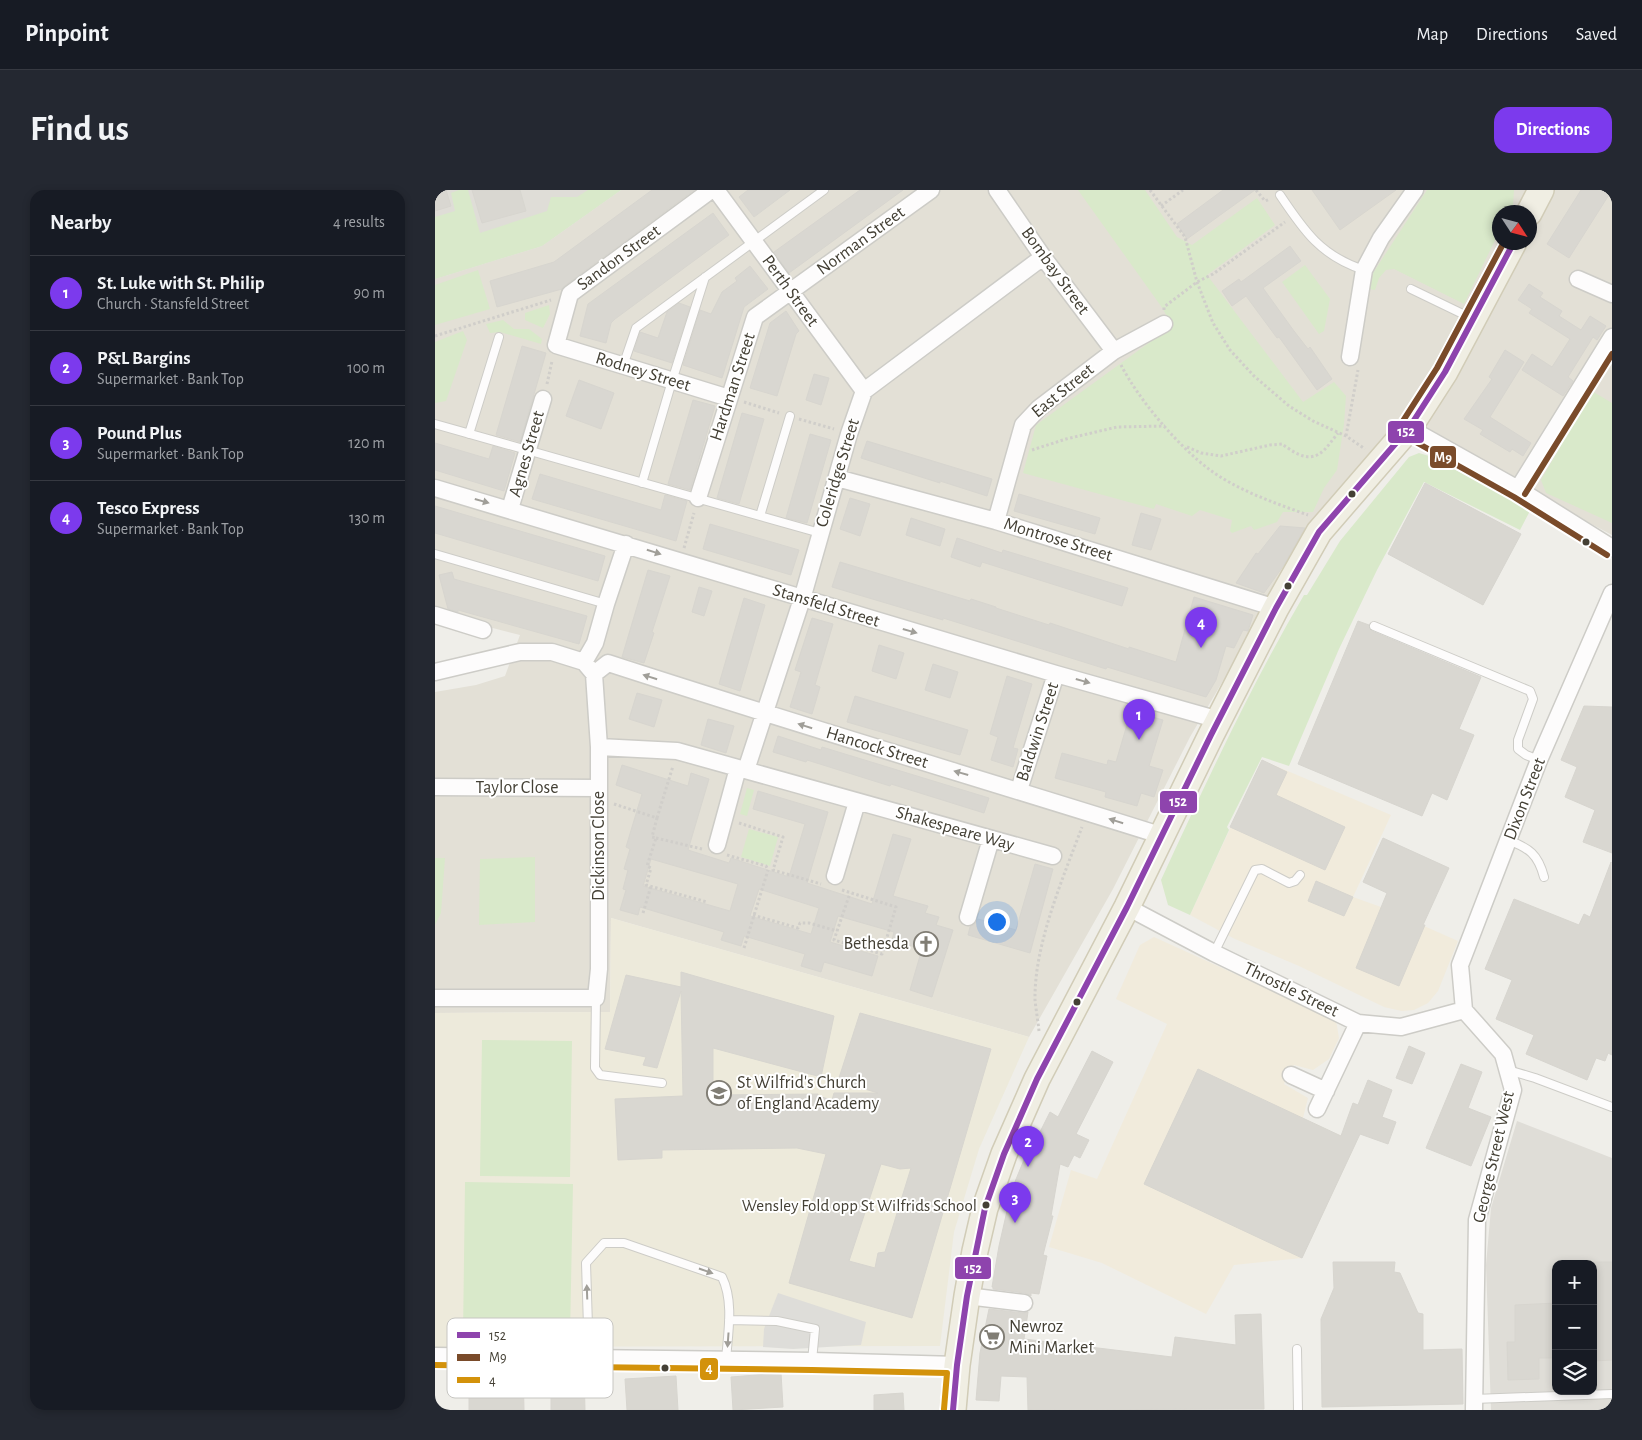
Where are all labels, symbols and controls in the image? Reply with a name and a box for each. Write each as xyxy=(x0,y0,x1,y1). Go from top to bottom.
text: Pinpoint xyxy=(25,22,109,46)
text: Map xyxy=(1417,26,1448,44)
text: Directions xyxy=(1476,26,1548,44)
text: Saved xyxy=(1576,26,1617,44)
button: Directions xyxy=(1494,107,1612,153)
text: Find us xyxy=(30,112,129,147)
street label: Norman Street xyxy=(814,203,908,279)
north arrow xyxy=(1492,205,1537,250)
text: Nearby xyxy=(50,212,111,233)
text: 4 results xyxy=(333,214,385,230)
street label: Sandon Street xyxy=(574,222,664,294)
street label: Bombay Street xyxy=(1017,224,1093,318)
street label: Perth Street xyxy=(758,252,822,330)
text: St. Luke with St. Philip xyxy=(97,274,265,293)
text: 1 xyxy=(63,285,69,301)
text: 90 m xyxy=(354,285,385,301)
text: Church · Stansfeld Street xyxy=(97,296,249,312)
street label: Hardman Street xyxy=(707,331,759,443)
text: P&L Bargins xyxy=(97,349,190,368)
street label: Rodney Street xyxy=(593,349,693,395)
text: 2 xyxy=(62,360,70,376)
text: 100 m xyxy=(347,360,385,376)
street label: East Street xyxy=(1028,360,1098,421)
text: Supermarket · Bank Top xyxy=(97,371,244,387)
street label: Agnes Street xyxy=(506,409,548,499)
street label: Coleridge Street xyxy=(813,416,863,529)
line badge: 152 xyxy=(1387,420,1425,444)
text: Pound Plus xyxy=(97,424,182,443)
text: 152 xyxy=(1397,425,1415,439)
text: 3 xyxy=(63,435,69,451)
text: 120 m xyxy=(348,435,385,451)
line badge: M9 xyxy=(1429,445,1457,469)
text: Supermarket · Bank Top xyxy=(97,446,244,462)
text: M9 xyxy=(1434,451,1452,465)
unlabelled marker xyxy=(1347,489,1357,499)
one-way arrow xyxy=(474,498,489,506)
text: Tesco Express xyxy=(97,499,200,518)
text: 4 xyxy=(62,510,70,526)
text: 130 m xyxy=(349,510,385,526)
street label: Montrose Street xyxy=(1002,515,1115,565)
text: Supermarket · Bank Top xyxy=(97,521,244,537)
unlabelled marker xyxy=(1581,537,1591,547)
one-way arrow xyxy=(647,549,662,557)
street label: Stansfeld Street xyxy=(770,581,882,631)
unlabelled marker xyxy=(1283,581,1293,591)
pin: 4 xyxy=(1185,607,1217,648)
one-way arrow xyxy=(903,627,918,635)
one-way arrow xyxy=(643,673,658,680)
one-way arrow xyxy=(1076,678,1091,686)
street label: Baldwin Street xyxy=(1014,680,1063,784)
pin: 1 xyxy=(1123,699,1155,740)
one-way arrow xyxy=(798,722,813,730)
street label: Hancock Street xyxy=(824,724,930,772)
street label: Dixon Street xyxy=(1501,755,1549,843)
one-way arrow xyxy=(953,768,968,776)
street label: Taylor Close xyxy=(476,779,558,797)
line badge: 152 xyxy=(1159,790,1198,814)
street label: Dickinson Close xyxy=(590,791,608,901)
text: 152 xyxy=(1169,795,1187,809)
street label: Shakespeare Way xyxy=(894,803,1017,855)
one-way arrow xyxy=(1109,817,1124,824)
your location xyxy=(984,909,1010,935)
church icon: Bethesda xyxy=(913,931,939,957)
place label: Bethesda xyxy=(844,935,909,953)
street label: Throstle Street xyxy=(1241,959,1341,1021)
unlabelled marker xyxy=(1072,997,1082,1007)
place label: St Wilfrid's Church of England Academy xyxy=(737,1074,879,1113)
school or university icon: St Wilfrid's Church of England Academy xyxy=(706,1080,732,1106)
street label: George Street West xyxy=(1470,1089,1518,1225)
pin: 2 xyxy=(1012,1126,1044,1167)
pin: 3 xyxy=(999,1182,1031,1223)
place label: Wensley Fold opp St Wilfrids School xyxy=(742,1197,977,1215)
marker: Wensley Fold opp St Wilfrids School xyxy=(981,1200,991,1210)
line badge: 152 xyxy=(954,1256,992,1280)
map controls xyxy=(1552,1260,1597,1395)
button: + xyxy=(1552,1260,1597,1305)
text: 152 xyxy=(964,1262,982,1276)
one-way arrow xyxy=(699,1267,714,1275)
one-way arrow xyxy=(583,1284,591,1300)
button: − xyxy=(1552,1305,1597,1350)
legend xyxy=(447,1318,613,1398)
place label: Newroz Mini Market xyxy=(1009,1318,1094,1357)
supermarket icon: Newroz Mini Market xyxy=(979,1324,1005,1350)
text: 152 xyxy=(489,1329,506,1343)
one-way arrow xyxy=(723,1332,731,1348)
button: layers xyxy=(1552,1350,1597,1395)
text: M9 xyxy=(489,1351,507,1365)
line badge: 4 xyxy=(699,1357,719,1381)
text: 4 xyxy=(705,1362,713,1376)
unlabelled marker xyxy=(660,1363,670,1373)
text: 4 xyxy=(489,1374,496,1388)

